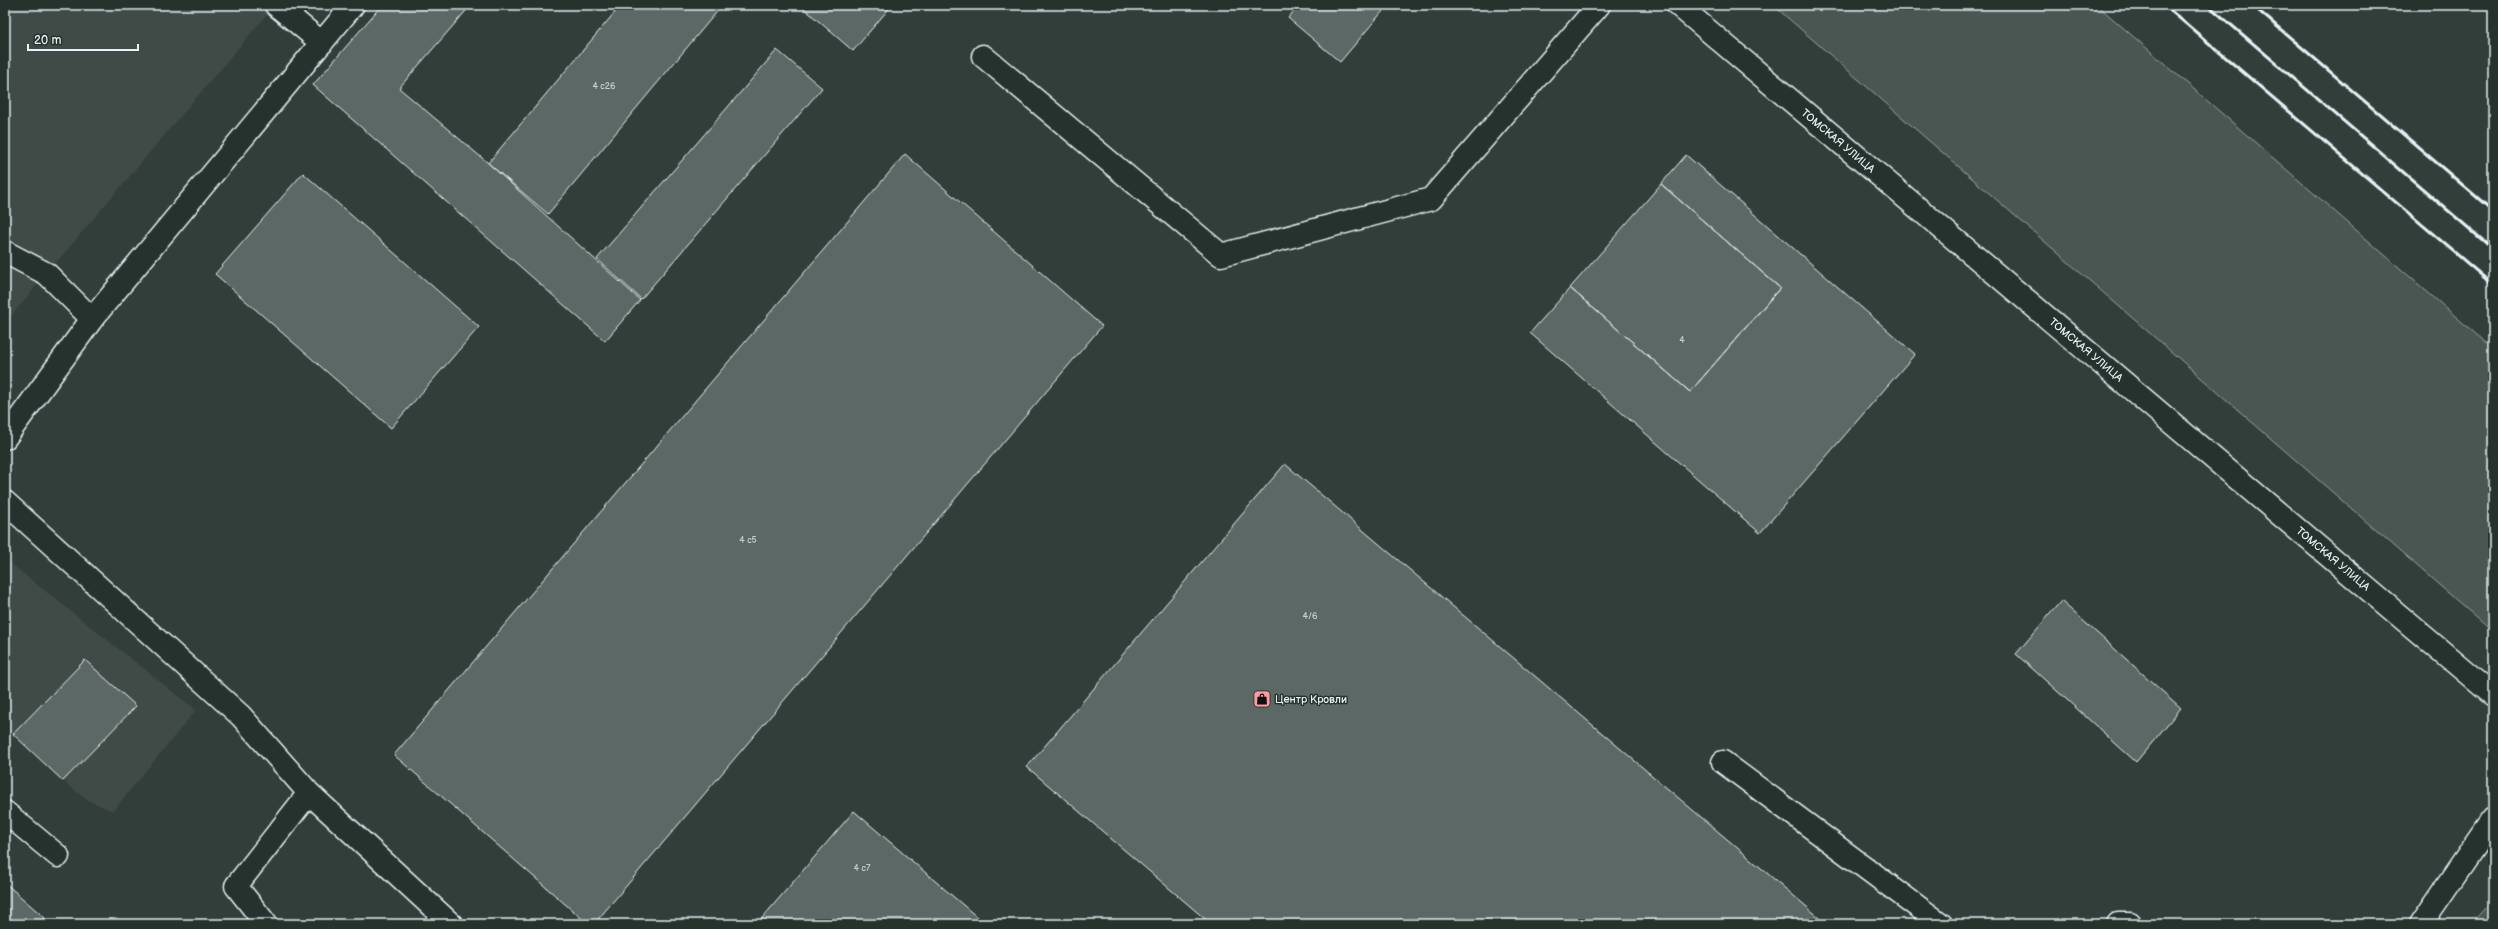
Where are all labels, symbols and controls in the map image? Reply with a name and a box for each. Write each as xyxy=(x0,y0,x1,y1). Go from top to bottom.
scale bar xyxy=(28,26,138,52)
text: 20 m xyxy=(34,33,61,48)
house number: 4 с26 xyxy=(592,81,616,92)
street label: ТОМСКАЯ УЛИЦА xyxy=(1799,106,1878,176)
street label: ТОМСКАЯ УЛИЦА xyxy=(2047,315,2126,385)
house number: 4 xyxy=(1679,335,1685,346)
street label: ТОМСКАЯ УЛИЦА xyxy=(2294,524,2373,594)
house number: 4 с5 xyxy=(739,535,757,546)
house number: 4/6 xyxy=(1302,611,1318,622)
shop icon: Центр Кровли xyxy=(1252,689,1272,709)
place label: Центр Кровли xyxy=(1275,693,1347,706)
house number: 4 с7 xyxy=(854,863,871,874)

